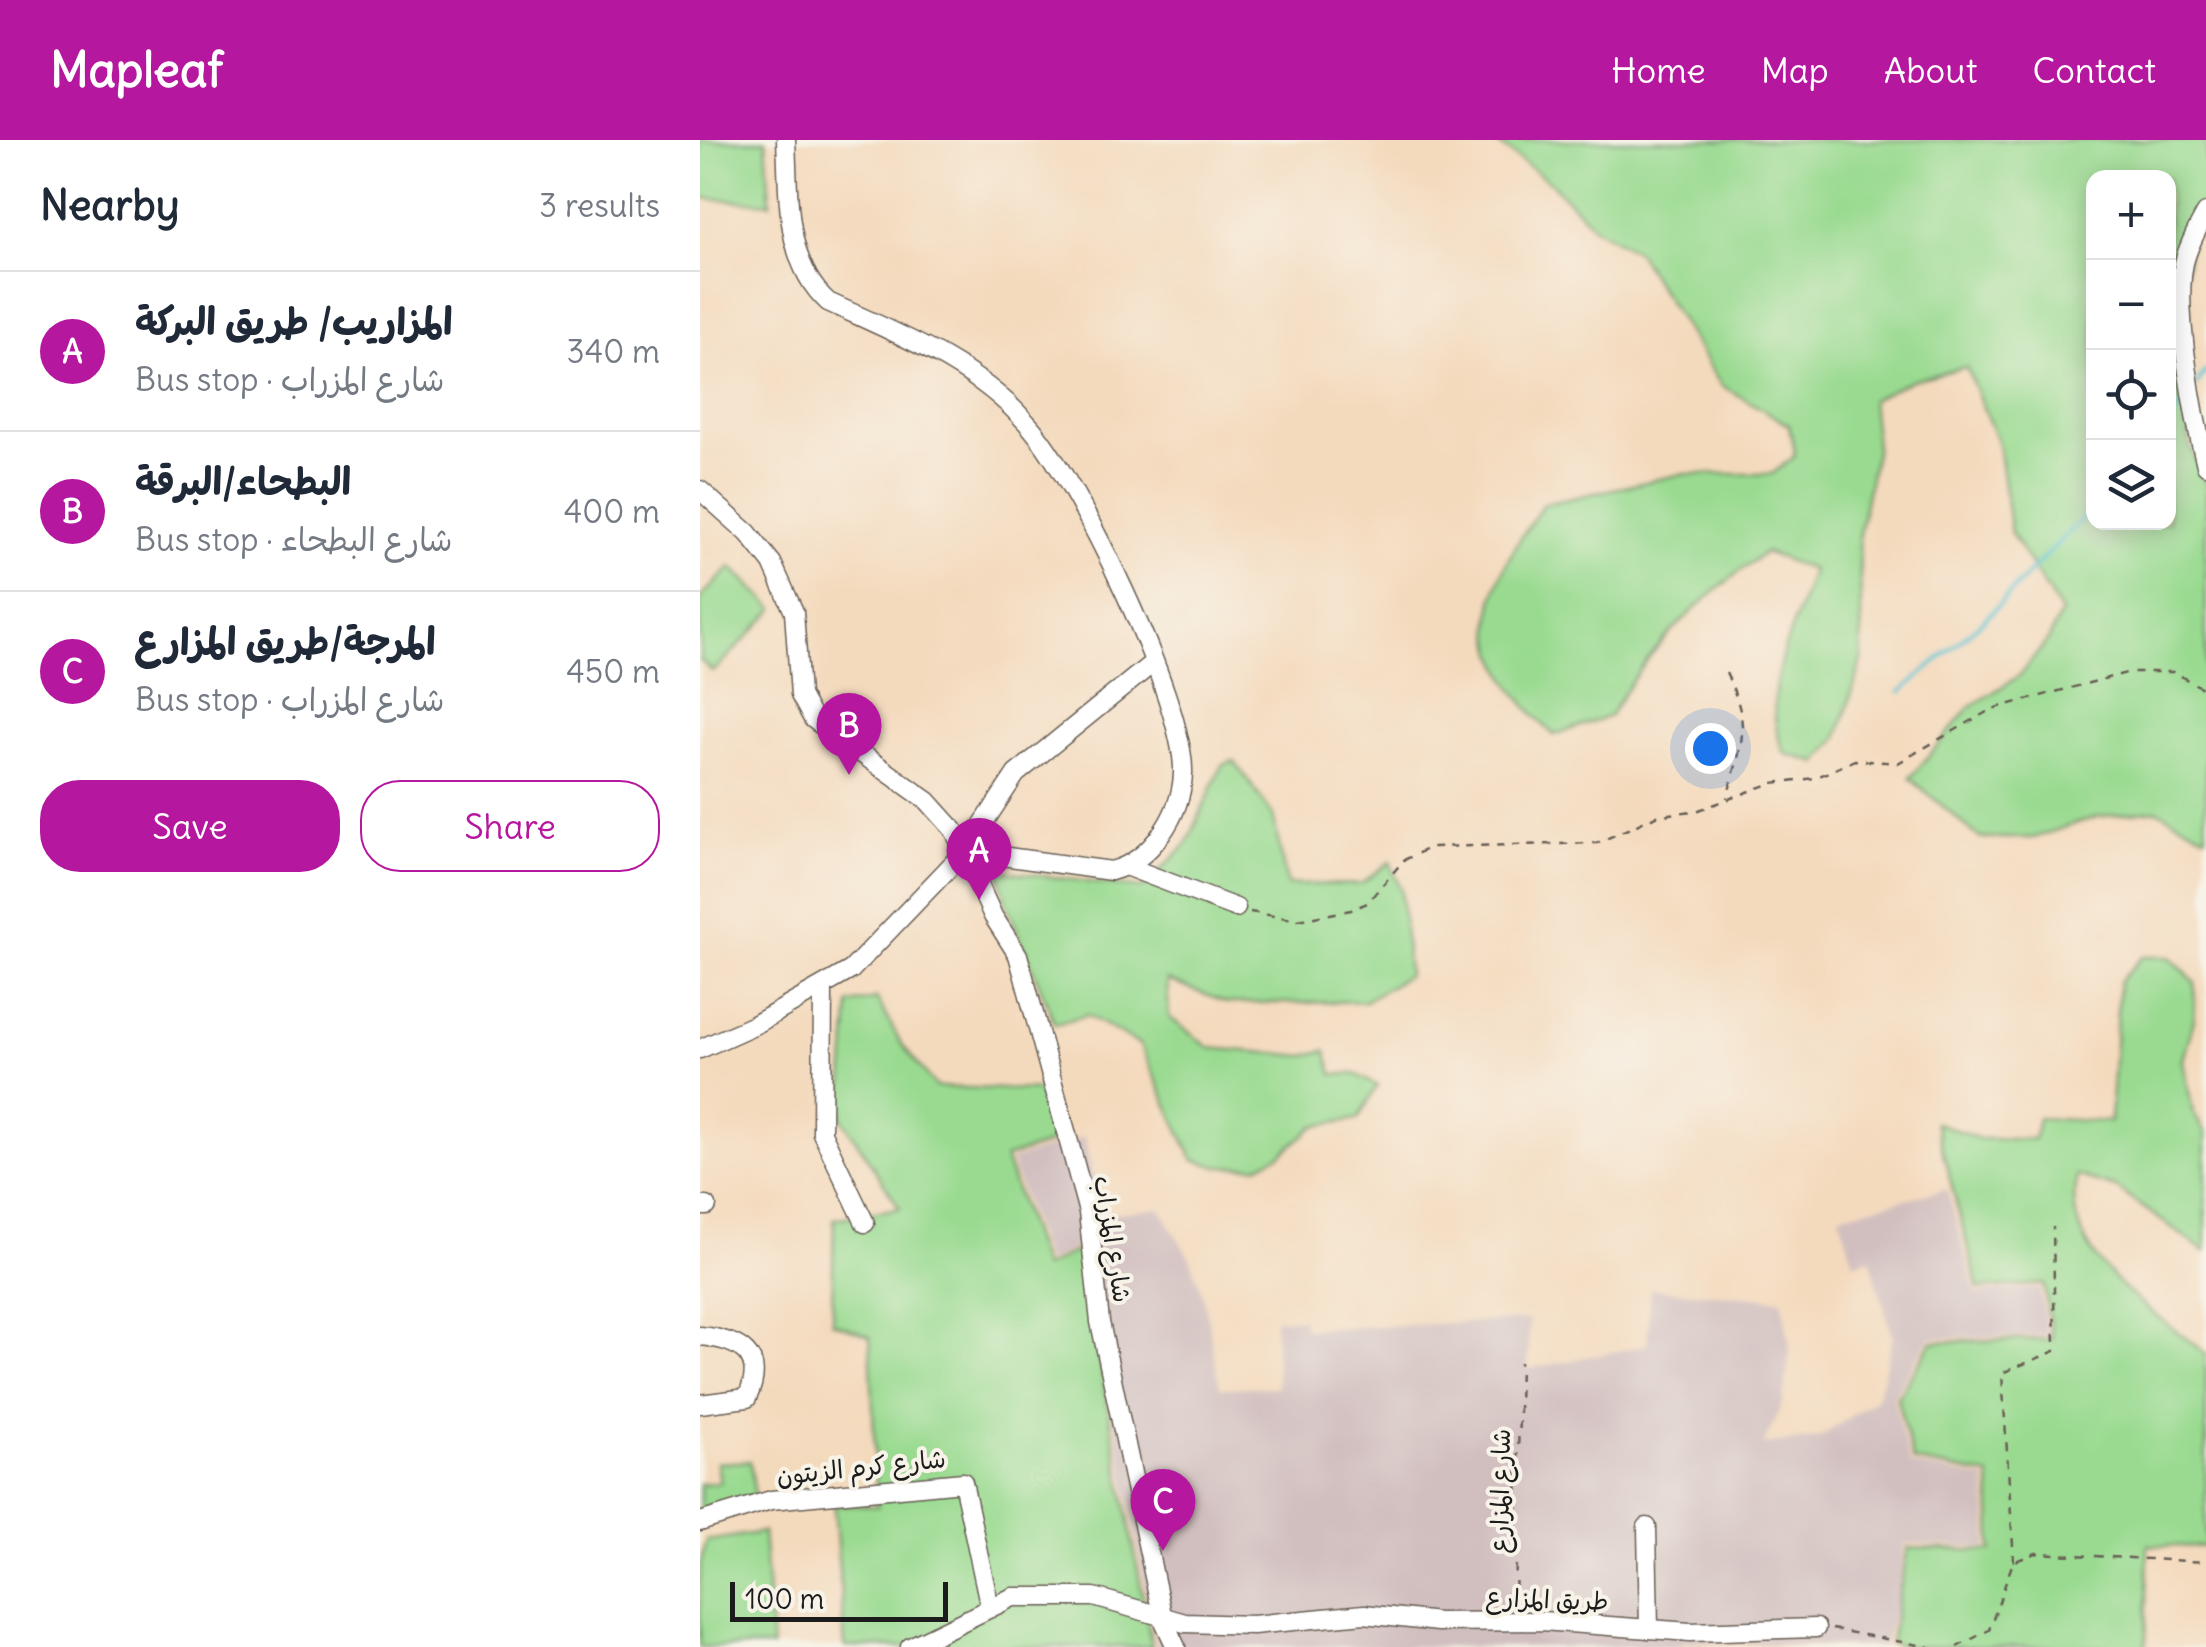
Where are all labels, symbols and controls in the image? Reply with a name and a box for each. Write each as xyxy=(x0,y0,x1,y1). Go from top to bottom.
text: Mapleaf xyxy=(50,40,223,100)
text: Home xyxy=(1611,48,1706,92)
text: Map xyxy=(1761,48,1829,92)
text: About xyxy=(1884,48,1977,92)
text: Contact xyxy=(2032,48,2156,92)
map controls xyxy=(2086,170,2176,530)
button: + xyxy=(2086,170,2176,260)
text: Nearby xyxy=(40,179,179,231)
text: 3 results xyxy=(539,185,660,226)
button: − xyxy=(2086,260,2176,350)
text: المزاريب/ طريق البركة xyxy=(135,298,453,345)
text: A xyxy=(62,331,83,372)
text: 340 m xyxy=(567,331,660,372)
button: locate xyxy=(2086,350,2176,440)
text: Bus stop · شارع المزراب xyxy=(135,359,445,400)
button: layers xyxy=(2086,440,2176,530)
text: البطحاء/البرقة xyxy=(135,458,351,505)
text: B xyxy=(62,491,83,532)
text: 400 m xyxy=(564,491,660,532)
text: Bus stop · شارع البطحاء xyxy=(135,519,453,560)
text: المرجة/طريق المزارع xyxy=(135,618,436,665)
text: C xyxy=(62,651,83,692)
text: 450 m xyxy=(566,651,660,692)
text: Bus stop · شارع المزراب xyxy=(135,679,445,720)
pin: B xyxy=(816,692,882,775)
your location xyxy=(1685,723,1736,774)
button: Save xyxy=(40,780,340,872)
button: Share xyxy=(360,780,660,872)
pin: A xyxy=(946,818,1012,900)
street label: شارع المزراب xyxy=(1085,1173,1139,1305)
street label: شارع المزارع xyxy=(1483,1428,1519,1554)
street label: شارع كرم الزيتون xyxy=(775,1442,948,1496)
pin: C xyxy=(1130,1468,1196,1551)
scale bar xyxy=(730,1577,948,1622)
text: 100 m xyxy=(745,1581,824,1617)
street label: طريق المزارع xyxy=(1485,1581,1609,1619)

